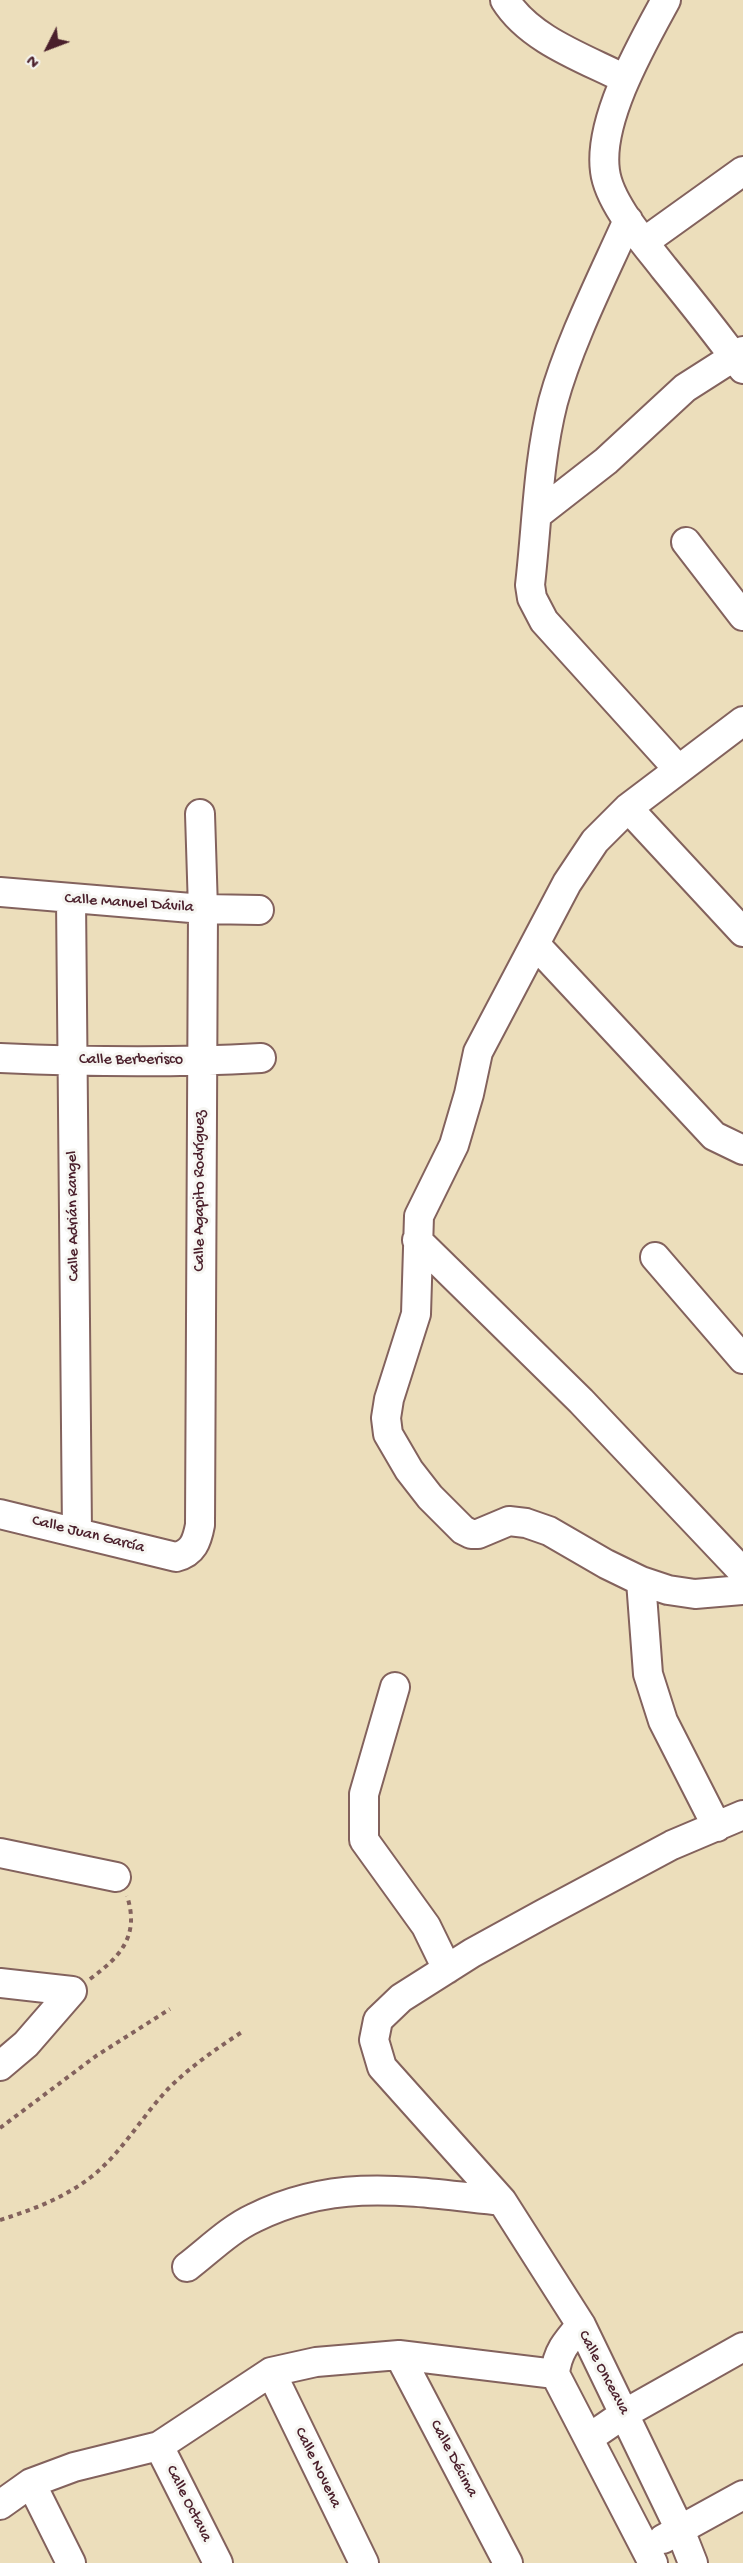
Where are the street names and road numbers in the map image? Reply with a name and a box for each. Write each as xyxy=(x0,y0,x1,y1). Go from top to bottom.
street label: Calle Manuel Dávila xyxy=(64,890,194,918)
street label: Calle Berberisco xyxy=(79,1051,183,1071)
street label: Calle Agapito Rodríguez xyxy=(191,1110,211,1272)
street label: Calle Adrián Rangel xyxy=(63,1151,85,1281)
street label: Calle Juan García xyxy=(30,1512,146,1558)
street label: Calle Onceava xyxy=(573,2328,633,2418)
street label: Calle Décima xyxy=(425,2417,481,2501)
street label: Calle Novena xyxy=(289,2425,345,2511)
street label: Calle Octava xyxy=(161,2463,215,2545)

